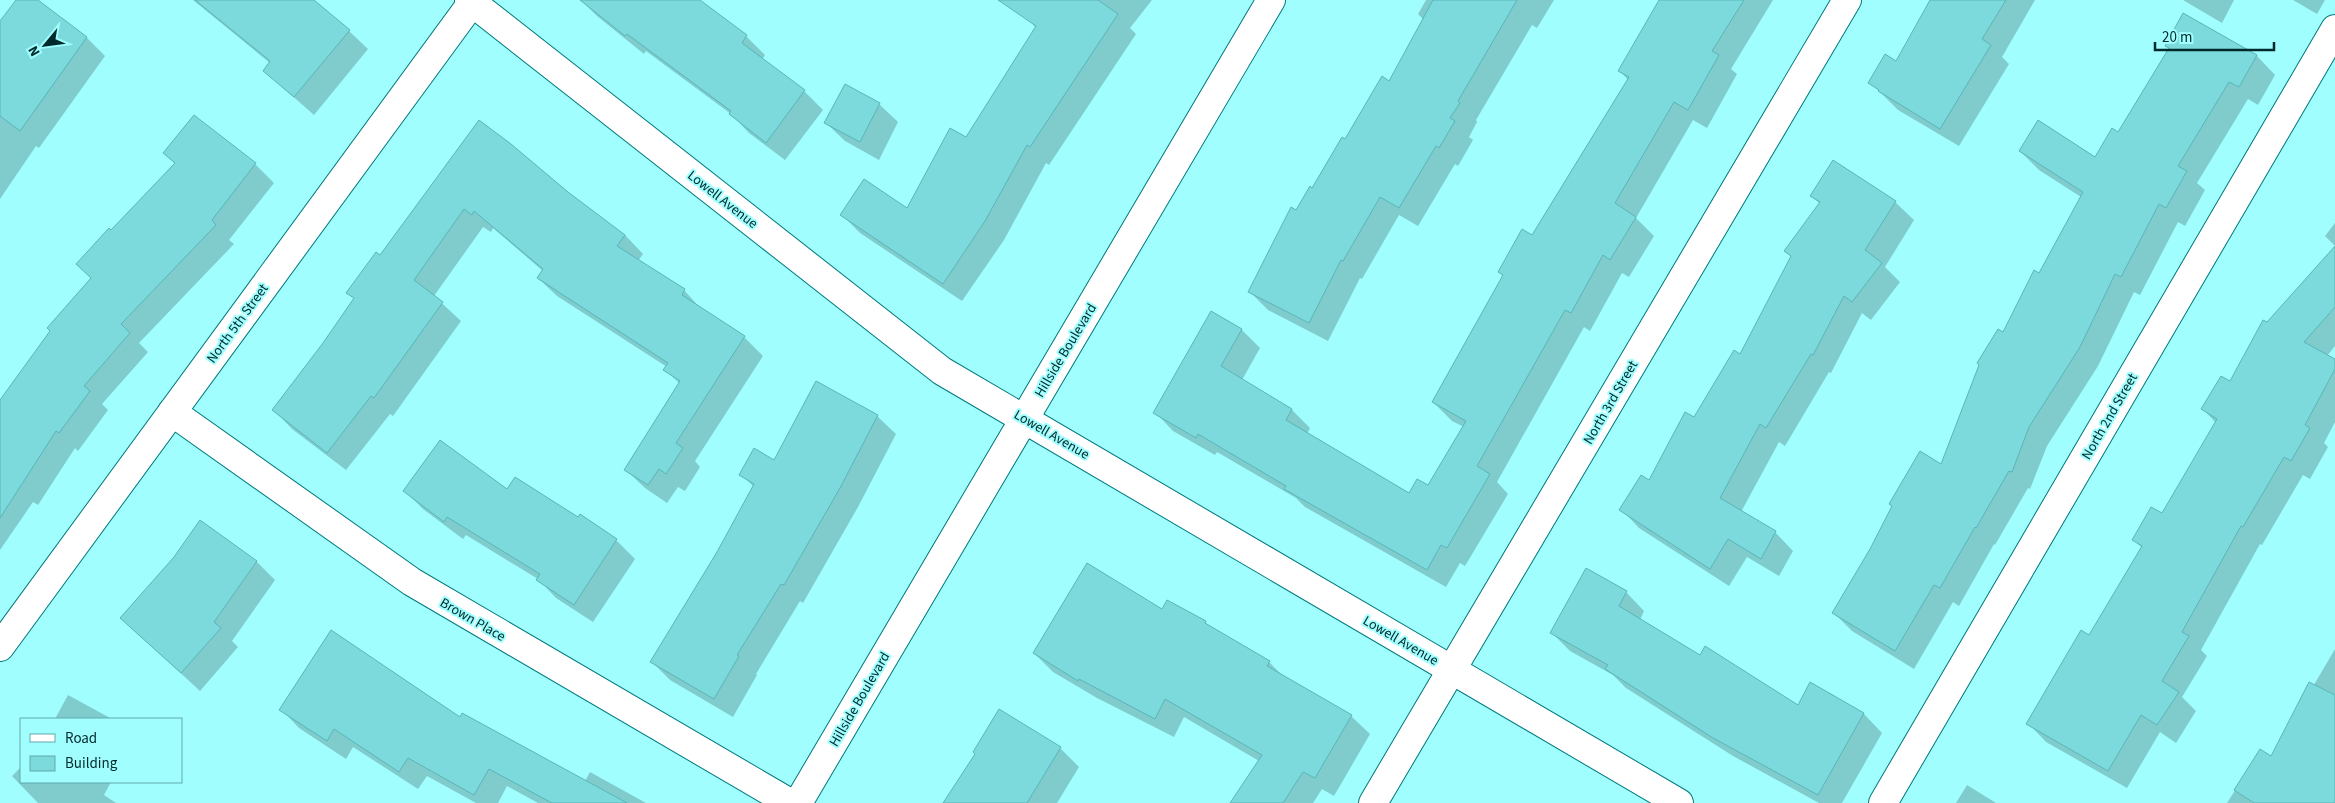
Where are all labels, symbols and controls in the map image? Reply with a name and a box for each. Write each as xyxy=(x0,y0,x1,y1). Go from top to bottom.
north arrow xyxy=(20,20,70,70)
scale bar xyxy=(2155,20,2274,52)
text: 20 m xyxy=(2162,27,2192,48)
text: N xyxy=(24,42,46,60)
street label: Lowell Avenue xyxy=(683,166,762,234)
street label: North 5th Street xyxy=(202,280,274,367)
street label: Hillside Boulevard xyxy=(1030,300,1102,401)
street label: North 3rd Street xyxy=(1579,357,1643,448)
street label: North 2nd Street xyxy=(2077,369,2143,463)
street label: Lowell Avenue xyxy=(1010,405,1093,465)
street label: Brown Place xyxy=(436,593,509,647)
street label: Lowell Avenue xyxy=(1359,611,1442,671)
street label: Hillside Boulevard xyxy=(825,648,895,751)
legend xyxy=(20,718,182,783)
text: Road xyxy=(65,728,97,749)
text: Building xyxy=(65,753,118,774)

